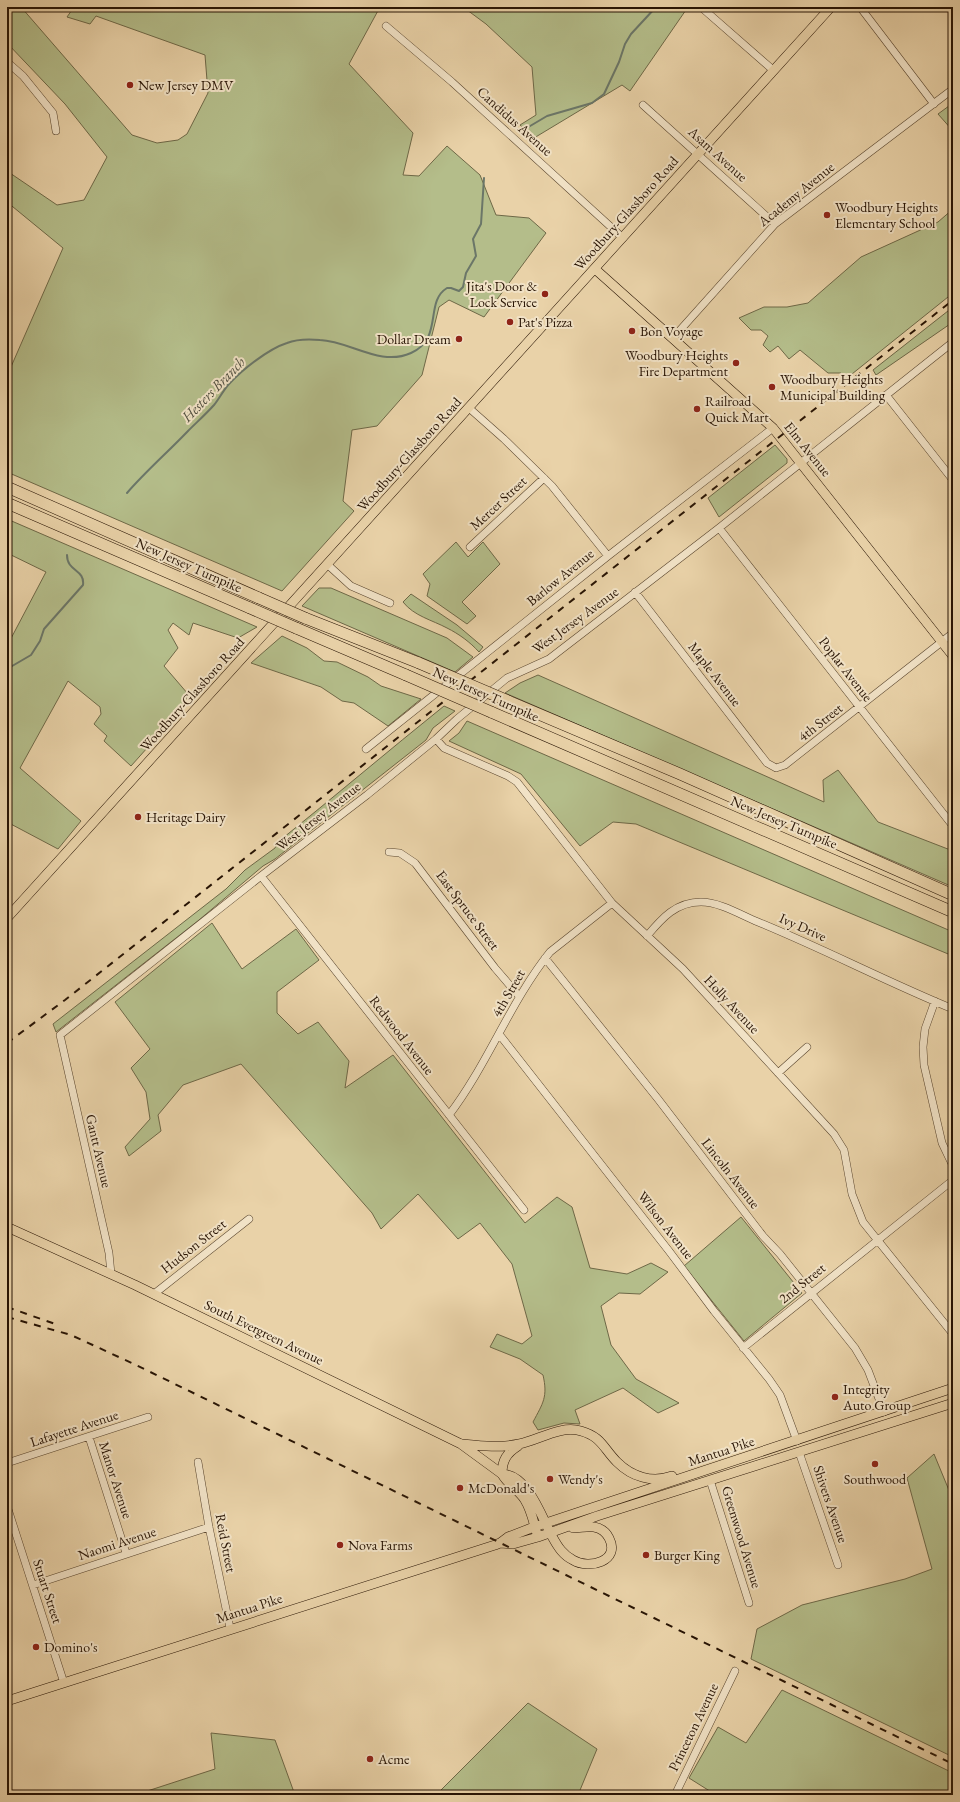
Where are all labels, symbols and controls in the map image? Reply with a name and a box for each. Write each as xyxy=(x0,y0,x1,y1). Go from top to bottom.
place label: New Jersey DMV xyxy=(138,76,234,94)
marker: New Jersey DMV xyxy=(125,80,135,90)
street label: Candidus Avenue xyxy=(474,82,557,160)
street label: Asam Avenue xyxy=(684,122,752,186)
street label: Woodbury-Glassboro Road xyxy=(570,151,683,274)
street label: Academy Avenue xyxy=(754,157,838,231)
place label: Woodbury Heights Elementary School xyxy=(835,198,938,232)
marker: Woodbury Heights Elementary School xyxy=(822,210,832,220)
place label: Jita's Door & Lock Service xyxy=(465,277,538,311)
marker: Jita's Door & Lock Service xyxy=(540,289,550,299)
place label: Pat's Pizza xyxy=(518,313,573,331)
marker: Pat's Pizza xyxy=(505,317,515,327)
place label: Bon Voyage xyxy=(640,322,704,340)
marker: Bon Voyage xyxy=(627,326,637,336)
place label: Dollar Dream xyxy=(377,330,451,348)
marker: Dollar Dream xyxy=(454,334,464,344)
place label: Woodbury Heights Fire Department xyxy=(625,346,729,380)
water label: Hesters Branch xyxy=(177,352,249,426)
marker: Woodbury Heights Fire Department xyxy=(731,358,741,368)
place label: Woodbury Heights Municipal Building xyxy=(780,370,886,404)
marker: Woodbury Heights Municipal Building xyxy=(767,382,777,392)
street label: Woodbury-Glassboro Road xyxy=(353,392,466,515)
place label: Railroad Quick Mart xyxy=(705,392,769,426)
marker: Railroad Quick Mart xyxy=(692,404,702,414)
street label: Elm Avenue xyxy=(781,418,836,480)
street label: Mercer Street xyxy=(466,472,531,534)
street label: New Jersey Turnpike xyxy=(133,534,245,597)
street label: Barlow Avenue xyxy=(523,544,598,610)
street label: West Jersey Avenue xyxy=(528,582,622,657)
street label: Woodbury-Glassboro Road xyxy=(136,632,249,755)
street label: Poplar Avenue xyxy=(815,633,877,706)
street label: Maple Avenue xyxy=(684,638,746,710)
street label: New Jersey Turnpike xyxy=(430,663,542,726)
street label: 4th Street xyxy=(794,699,846,745)
street label: West Jersey Avenue xyxy=(272,777,364,855)
street label: New Jersey Turnpike xyxy=(728,791,841,853)
place label: Heritage Dairy xyxy=(146,808,226,826)
marker: Heritage Dairy xyxy=(133,812,143,822)
street label: East Spruce Street xyxy=(432,867,504,954)
street label: Ivy Drive xyxy=(777,909,830,946)
street label: 4th Street xyxy=(487,966,529,1020)
street label: Holly Avenue xyxy=(700,971,764,1038)
street label: Redwood Avenue xyxy=(365,992,439,1079)
street label: Gantt Avenue xyxy=(82,1112,116,1190)
street label: Lincoln Avenue xyxy=(698,1134,765,1212)
street label: Wilson Avenue xyxy=(634,1187,698,1263)
street label: Hudson Street xyxy=(157,1214,230,1277)
street label: 2nd Street xyxy=(775,1258,829,1307)
street label: South Evergreen Avenue xyxy=(201,1295,327,1369)
place label: Integrity Auto Group xyxy=(842,1380,911,1414)
marker: Integrity Auto Group xyxy=(830,1392,840,1402)
street label: Lafayette Avenue xyxy=(28,1405,121,1451)
street label: Mantua Pike xyxy=(686,1432,757,1470)
street label: Manor Avenue xyxy=(95,1439,137,1521)
marker: Southwood xyxy=(870,1459,880,1469)
street label: Shivers Avenue xyxy=(809,1463,853,1546)
place label: Wendy's xyxy=(558,1470,603,1488)
place label: Southwood xyxy=(844,1470,907,1488)
marker: Wendy's xyxy=(545,1474,555,1484)
place label: McDonald's xyxy=(468,1479,535,1497)
marker: McDonald's xyxy=(455,1483,465,1493)
street label: Greenwood Avenue xyxy=(718,1484,766,1591)
street label: Reid Street xyxy=(211,1512,241,1575)
street label: Naomi Avenue xyxy=(76,1522,159,1564)
place label: Nova Farms xyxy=(348,1536,413,1554)
marker: Nova Farms xyxy=(335,1540,345,1550)
place label: Burger King xyxy=(654,1546,721,1564)
marker: Burger King xyxy=(641,1550,651,1560)
street label: Stuart Street xyxy=(29,1557,67,1626)
street label: Mantua Pike xyxy=(214,1589,285,1627)
place label: Domino's xyxy=(44,1638,98,1656)
marker: Domino's xyxy=(31,1642,41,1652)
street label: Princeton Avenue xyxy=(664,1680,722,1774)
place label: Acme xyxy=(377,1750,410,1768)
marker: Acme xyxy=(365,1754,375,1764)

